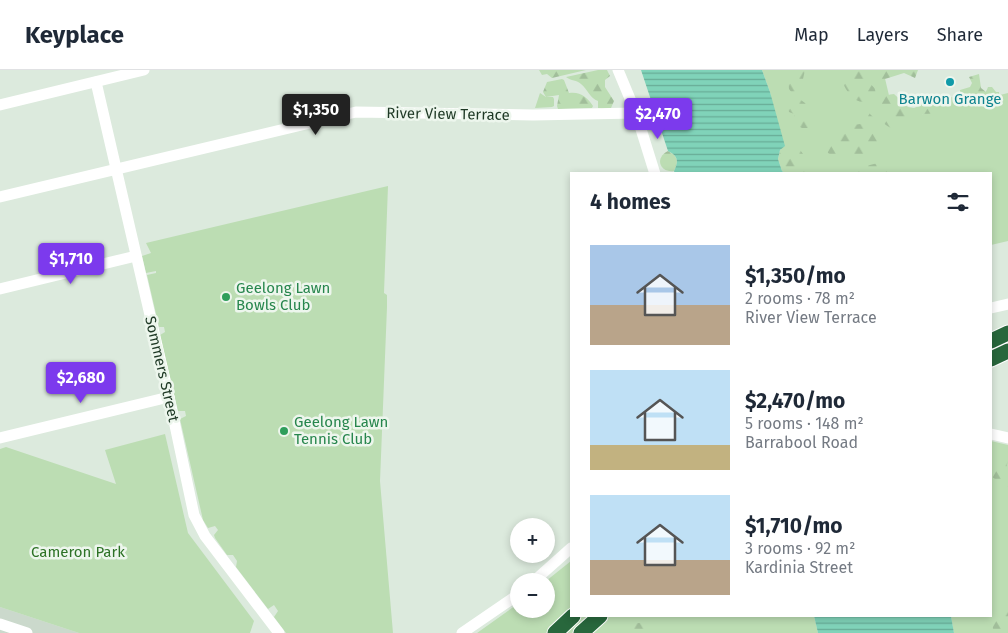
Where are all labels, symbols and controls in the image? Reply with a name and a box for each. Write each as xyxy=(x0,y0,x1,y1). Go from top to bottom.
text: Keyplace xyxy=(25,21,124,49)
text: Map xyxy=(794,24,829,46)
text: Layers xyxy=(857,24,909,46)
text: Share xyxy=(937,24,983,46)
marker: Barwon Grange xyxy=(944,76,956,88)
place label: Barwon Grange xyxy=(899,90,1001,108)
pin: $1,350 xyxy=(275,93,357,136)
pin: $2,470 xyxy=(617,98,699,140)
text: $1,350 xyxy=(293,100,339,119)
street label: River View Terrace xyxy=(386,104,510,124)
text: $2,470 xyxy=(635,104,681,123)
icon: filters xyxy=(944,188,972,216)
text: 4 homes xyxy=(590,189,671,215)
pin: $1,710 xyxy=(30,242,112,285)
text: $1,710 xyxy=(49,249,93,268)
text: $1,350/mo xyxy=(745,263,846,289)
icon: home xyxy=(630,265,690,325)
place label: Geelong Lawn Bowls Club xyxy=(236,279,330,314)
text: 2 rooms · 78 m² xyxy=(745,289,855,308)
marker: Geelong Lawn Bowls Club xyxy=(220,291,232,303)
text: River View Terrace xyxy=(745,308,877,327)
street label: Sommers Street xyxy=(141,314,183,424)
pin: $2,680 xyxy=(40,362,122,404)
text: $2,680 xyxy=(57,368,105,387)
text: $2,470/mo xyxy=(745,388,845,414)
icon: home xyxy=(630,390,690,450)
place label: Geelong Lawn Tennis Club xyxy=(294,413,388,448)
text: 5 rooms · 148 m² xyxy=(745,414,864,433)
marker: Geelong Lawn Tennis Club xyxy=(278,425,290,437)
text: Barrabool Road xyxy=(745,433,858,452)
text: $1,710/mo xyxy=(745,513,842,539)
icon: home xyxy=(630,515,690,575)
map controls xyxy=(510,518,555,618)
button: + xyxy=(510,518,555,563)
text: 3 rooms · 92 m² xyxy=(745,539,855,558)
park label: Cameron Park xyxy=(31,543,125,561)
text: Kardinia Street xyxy=(745,558,853,577)
button: − xyxy=(510,573,555,618)

